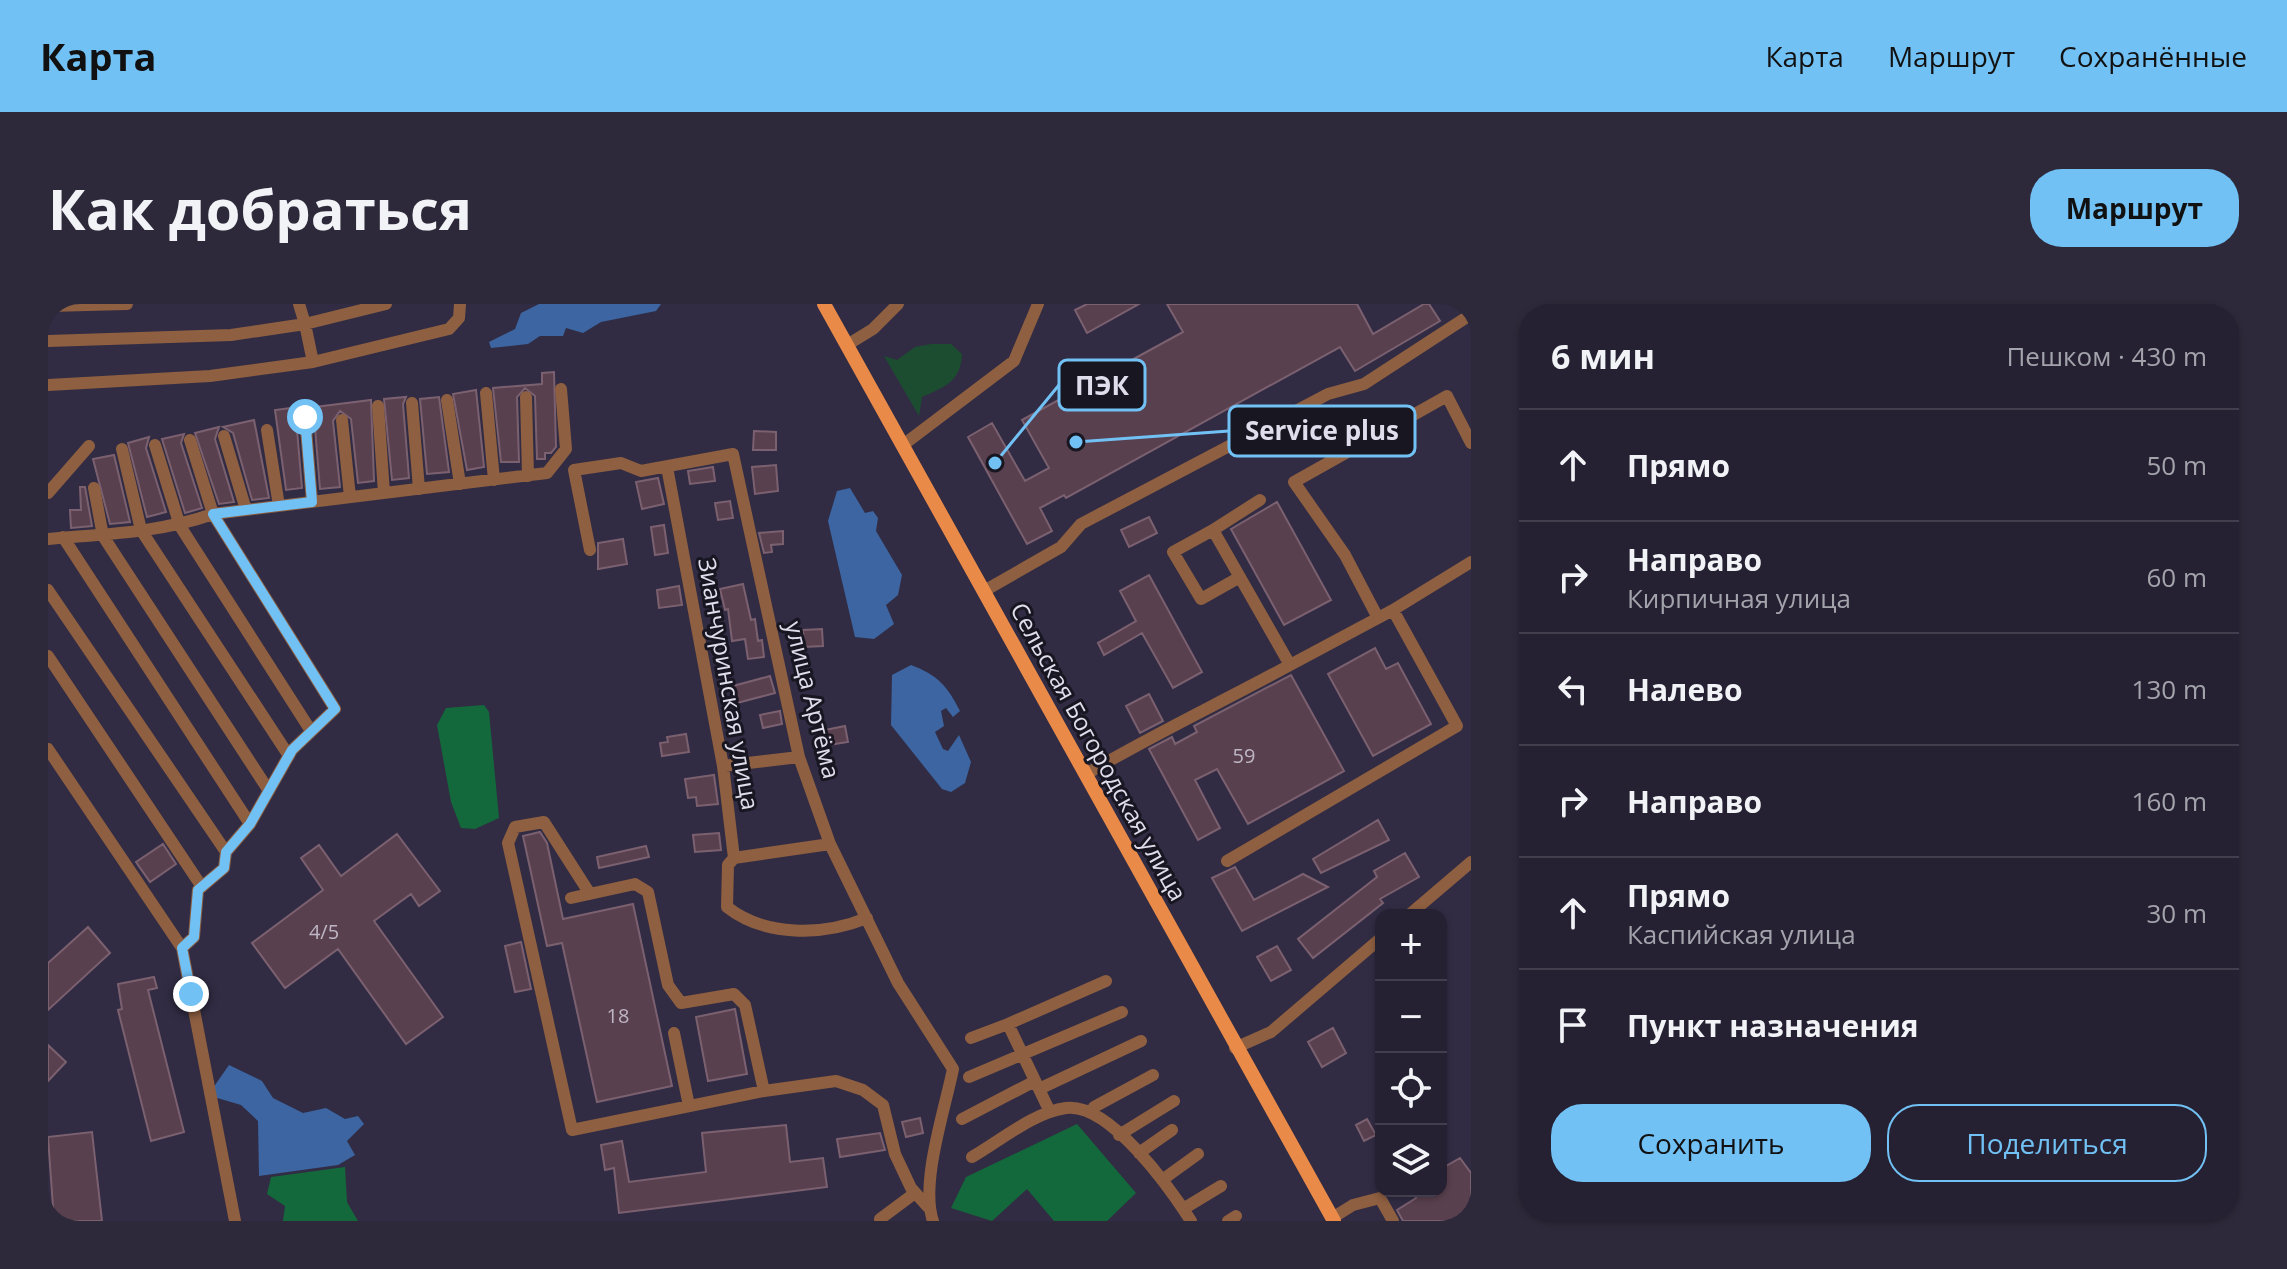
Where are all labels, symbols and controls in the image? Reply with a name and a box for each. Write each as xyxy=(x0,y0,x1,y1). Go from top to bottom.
text: Карта xyxy=(40,30,157,82)
text: Карта xyxy=(1765,37,1844,75)
text: Маршрут xyxy=(1888,37,2015,75)
text: Сохранённые xyxy=(2059,37,2247,75)
button: Маршрут xyxy=(2030,169,2239,247)
text: Как добраться xyxy=(48,170,472,246)
text: 6 мин xyxy=(1551,333,1655,379)
text: Пешком · 430 m xyxy=(2006,338,2207,374)
callout: ПЭК xyxy=(1059,360,1145,410)
text: ПЭК xyxy=(1075,367,1130,403)
route start xyxy=(287,399,323,435)
callout: Service plus xyxy=(1229,406,1415,456)
text: Service plus xyxy=(1245,412,1399,448)
icon: ahead xyxy=(1551,443,1595,487)
text: Прямо xyxy=(1627,445,1730,486)
text: 50 m xyxy=(2146,447,2207,483)
text: Направо xyxy=(1627,539,1762,580)
street label: Зианчуринская улица xyxy=(691,555,768,812)
icon: right xyxy=(1551,555,1595,599)
text: 60 m xyxy=(2146,559,2207,595)
text: Кирпичная улица xyxy=(1627,580,1851,616)
street label: Сельская Богородская улица xyxy=(1003,596,1195,906)
street label: улица Артёма xyxy=(778,617,849,782)
icon: left xyxy=(1551,667,1595,711)
text: Налево xyxy=(1627,669,1743,710)
text: 130 m xyxy=(2132,671,2207,707)
house number: 59 xyxy=(1233,742,1255,769)
icon: right xyxy=(1551,779,1595,823)
text: Направо xyxy=(1627,781,1762,822)
text: 160 m xyxy=(2132,783,2207,819)
text: Прямо xyxy=(1627,875,1730,916)
icon: ahead xyxy=(1551,891,1595,935)
text: 30 m xyxy=(2146,895,2207,931)
map controls xyxy=(1375,909,1447,1197)
button: + xyxy=(1375,909,1447,981)
text: Каспийская улица xyxy=(1627,916,1856,952)
house number: 4/5 xyxy=(309,918,339,945)
route end xyxy=(173,976,209,1012)
button: − xyxy=(1375,981,1447,1053)
house number: 18 xyxy=(607,1002,629,1029)
icon: arrive xyxy=(1551,1003,1595,1047)
text: Пункт назначения xyxy=(1627,1005,1919,1046)
button: locate xyxy=(1375,1053,1447,1125)
button: Сохранить xyxy=(1551,1104,1871,1182)
button: Поделиться xyxy=(1887,1104,2207,1182)
button: layers xyxy=(1375,1125,1447,1197)

